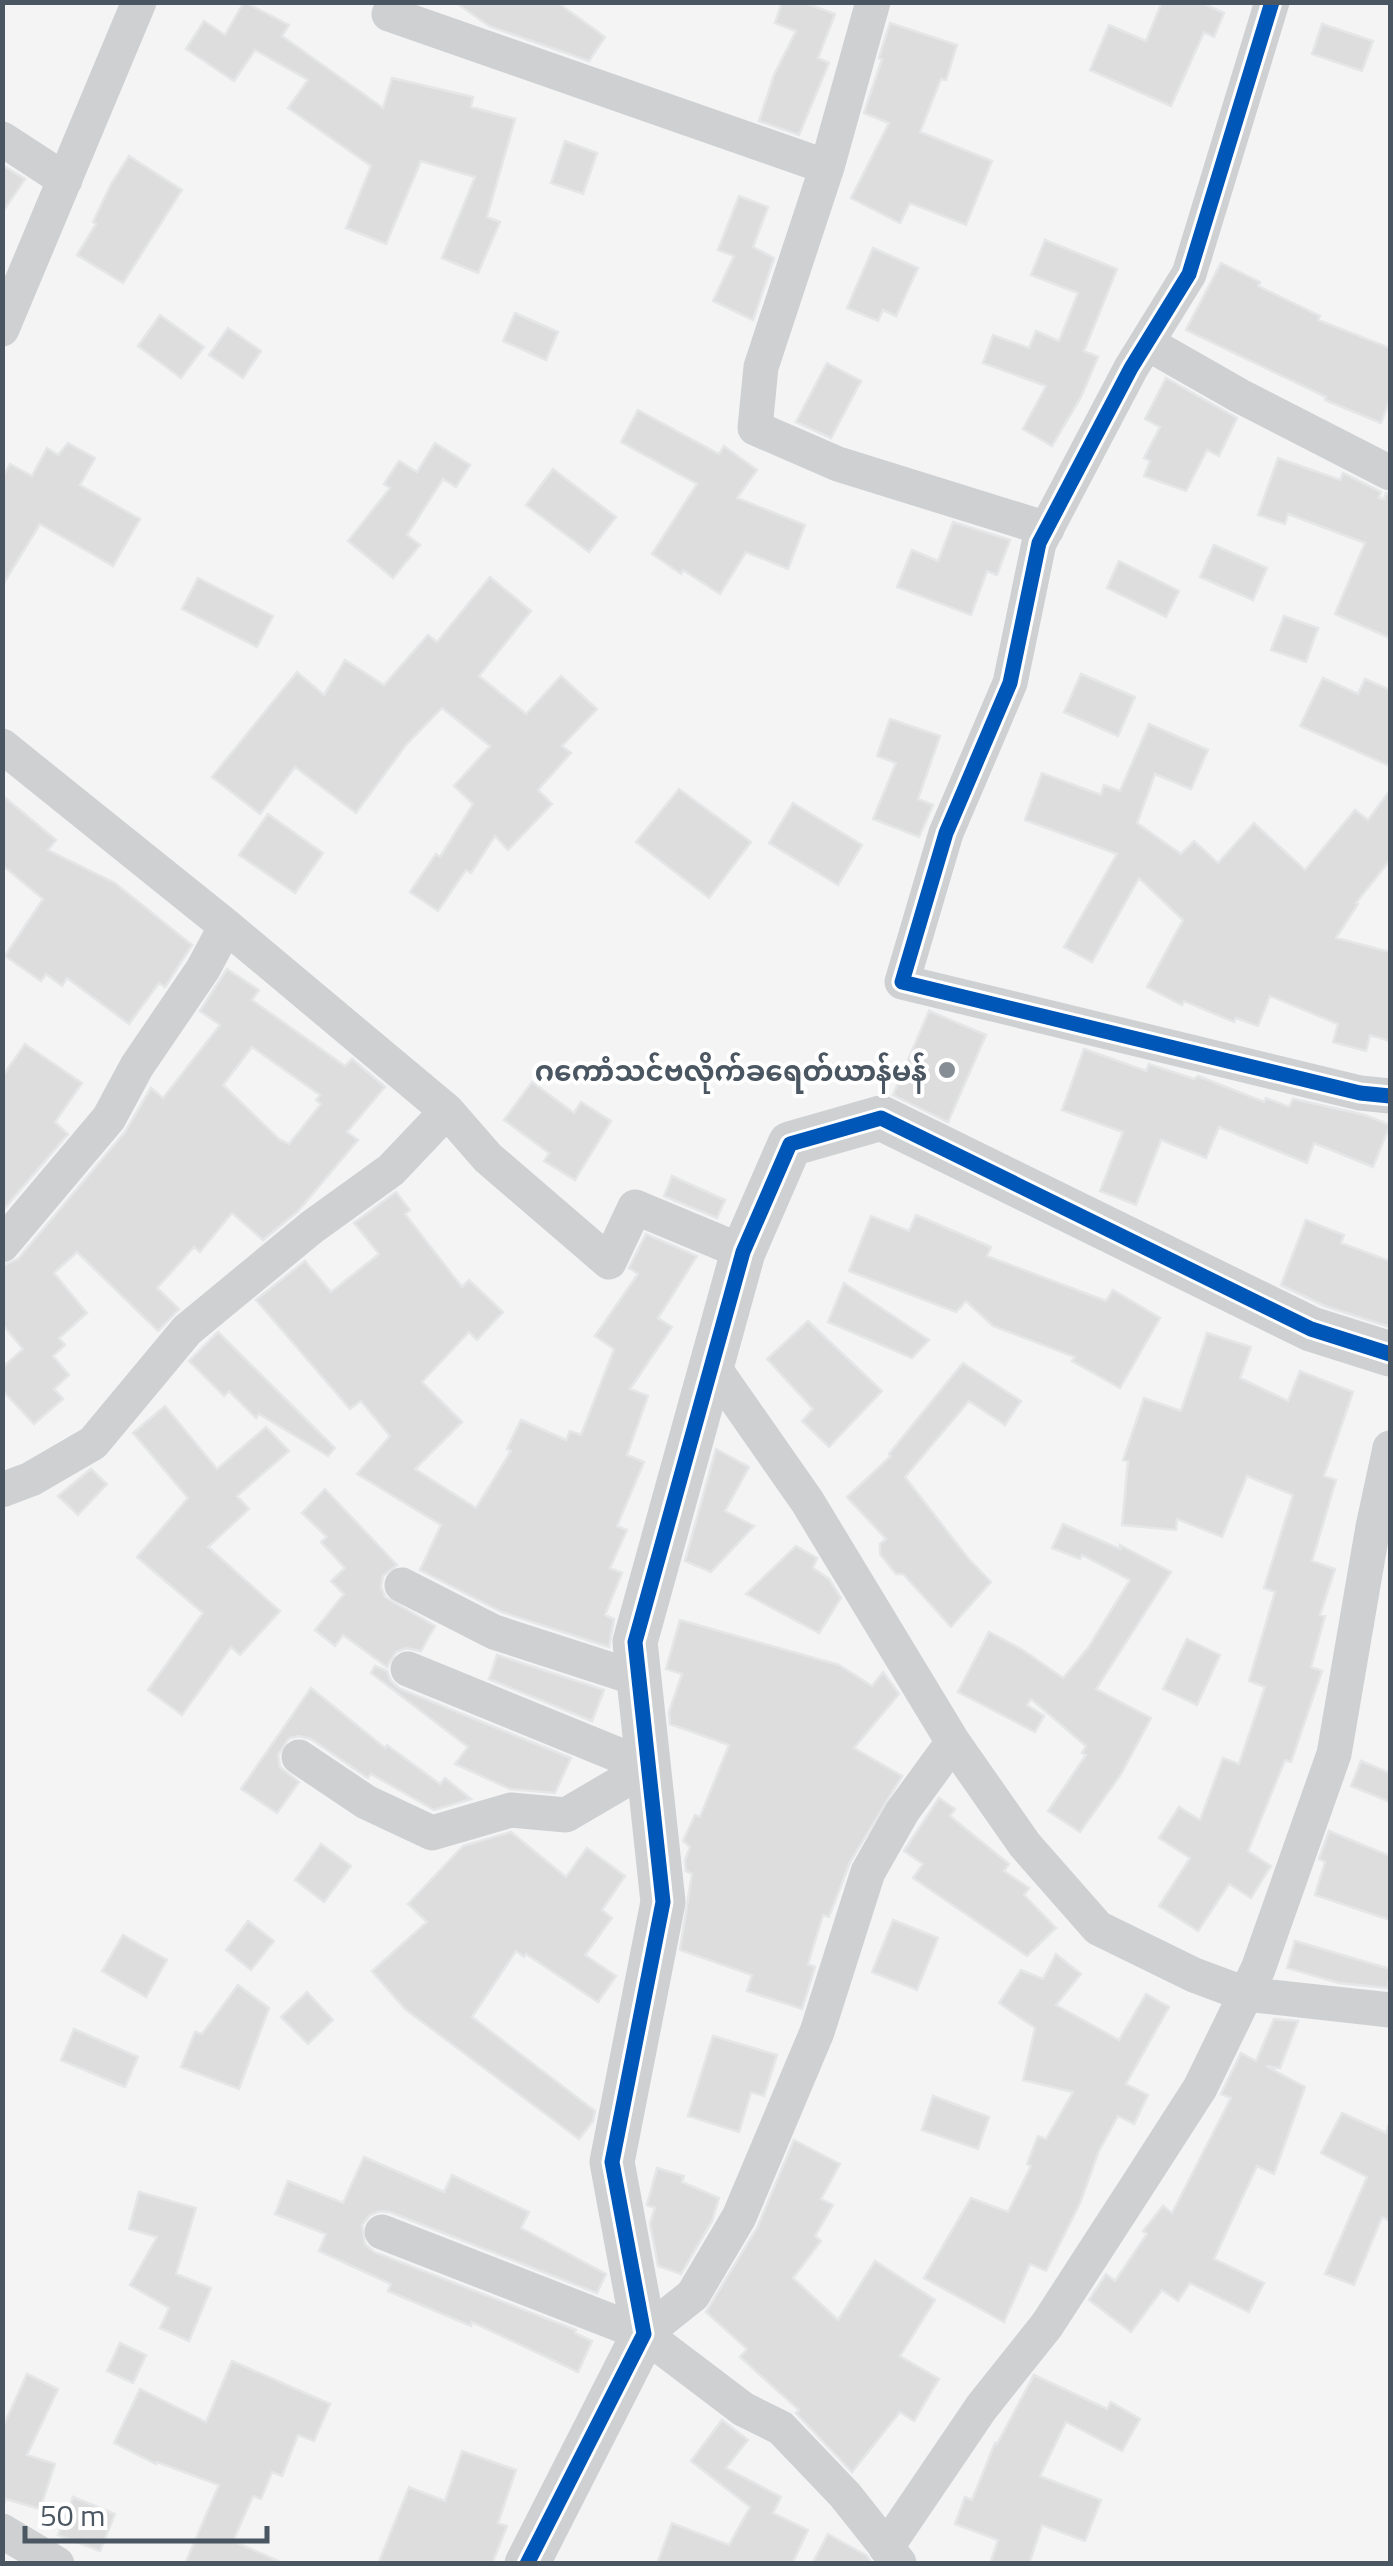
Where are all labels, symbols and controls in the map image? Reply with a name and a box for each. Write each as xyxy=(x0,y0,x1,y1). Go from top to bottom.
place label: ဂကောံသင်ဗလိုက်ခရေတ်ယာန်မန် xyxy=(535,1049,927,1094)
marker: ဂကောံသင်ဗလိုက်ခရေတ်ယာန်မန် xyxy=(936,1059,958,1081)
scale bar xyxy=(25,2481,268,2543)
text: 50 m xyxy=(40,2492,105,2538)

